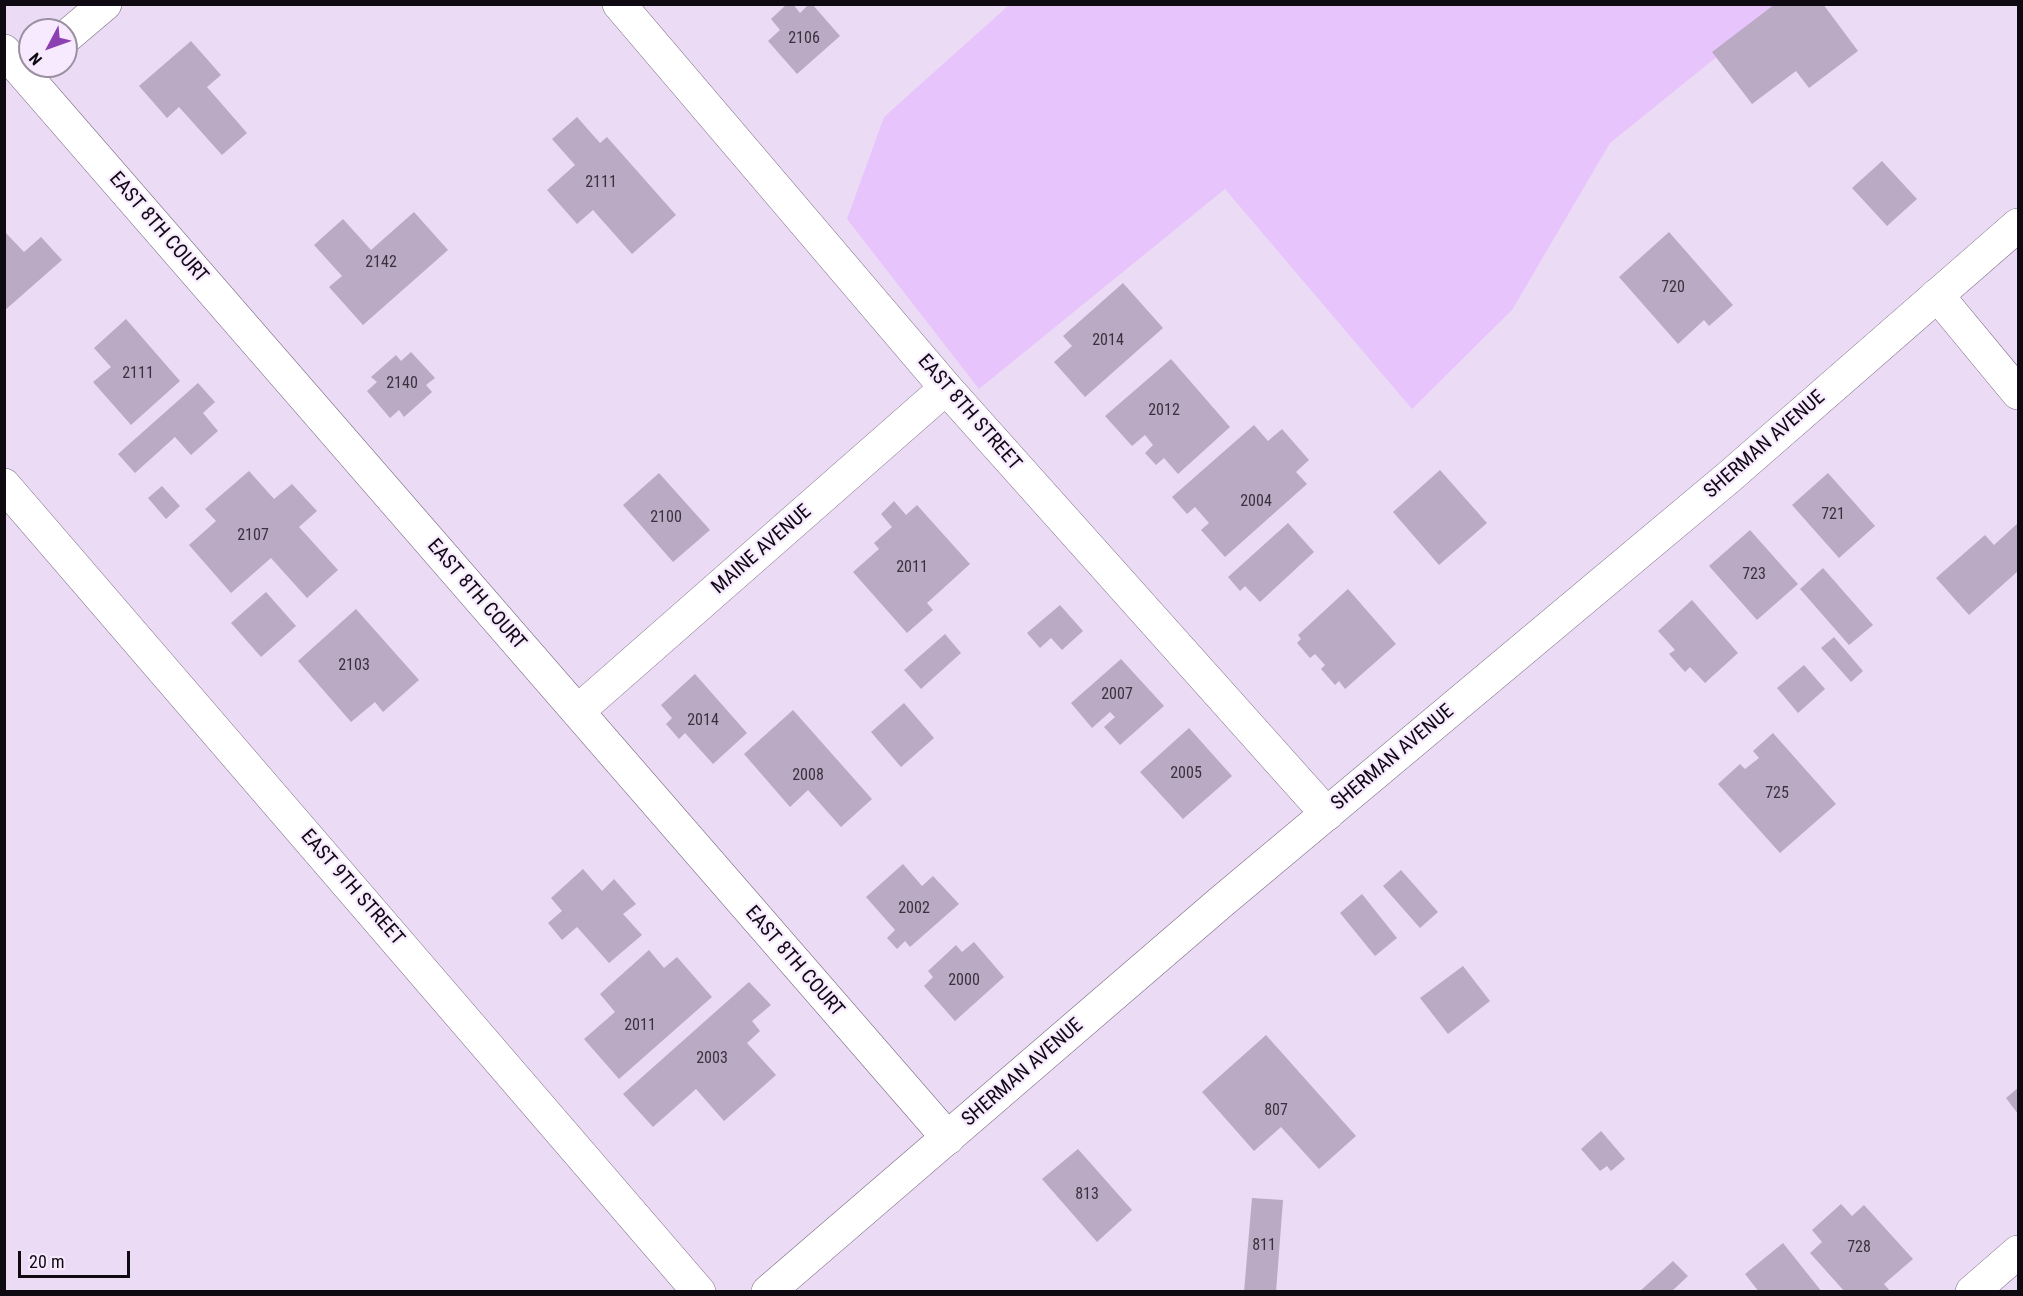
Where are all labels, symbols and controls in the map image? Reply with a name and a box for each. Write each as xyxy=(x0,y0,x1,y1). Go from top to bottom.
north arrow xyxy=(18,18,78,78)
house number: 2106 xyxy=(788,29,820,49)
text: N xyxy=(25,49,46,69)
street label: EAST 8TH COURT xyxy=(103,168,213,288)
house number: 2111 xyxy=(585,173,617,193)
house number: 2142 xyxy=(365,253,397,273)
house number: 720 xyxy=(1661,278,1685,298)
house number: 2014 xyxy=(1092,331,1124,351)
street label: EAST 8TH STREET xyxy=(912,350,1026,476)
house number: 2111 xyxy=(122,364,154,384)
house number: 2140 xyxy=(386,374,418,394)
street label: SHERMAN AVENUE xyxy=(1700,386,1830,504)
house number: 2012 xyxy=(1148,401,1180,421)
house number: 2004 xyxy=(1240,492,1272,512)
street label: MAINE AVENUE xyxy=(707,500,817,600)
house number: 721 xyxy=(1821,505,1845,525)
house number: 2100 xyxy=(650,508,682,528)
house number: 2107 xyxy=(237,526,269,546)
street label: EAST 8TH COURT xyxy=(421,535,531,655)
house number: 2011 xyxy=(896,558,928,578)
house number: 723 xyxy=(1742,565,1766,585)
house number: 2103 xyxy=(338,656,370,676)
house number: 2007 xyxy=(1101,685,1133,705)
street label: SHERMAN AVENUE xyxy=(1327,700,1459,816)
house number: 2014 xyxy=(687,711,719,731)
house number: 2005 xyxy=(1170,764,1202,784)
house number: 2008 xyxy=(792,766,824,786)
house number: 725 xyxy=(1765,784,1789,804)
street label: EAST 9TH STREET xyxy=(295,825,409,951)
house number: 2002 xyxy=(898,899,930,919)
street label: EAST 8TH COURT xyxy=(739,902,849,1022)
house number: 2000 xyxy=(948,971,980,991)
street label: SHERMAN AVENUE xyxy=(958,1014,1088,1132)
house number: 2011 xyxy=(624,1016,656,1036)
house number: 2003 xyxy=(696,1049,728,1069)
house number: 807 xyxy=(1264,1101,1288,1121)
house number: 813 xyxy=(1075,1185,1099,1205)
house number: 811 xyxy=(1252,1236,1276,1256)
house number: 728 xyxy=(1847,1238,1871,1258)
scale bar xyxy=(21,1239,134,1277)
text: 20 m xyxy=(29,1251,64,1272)

